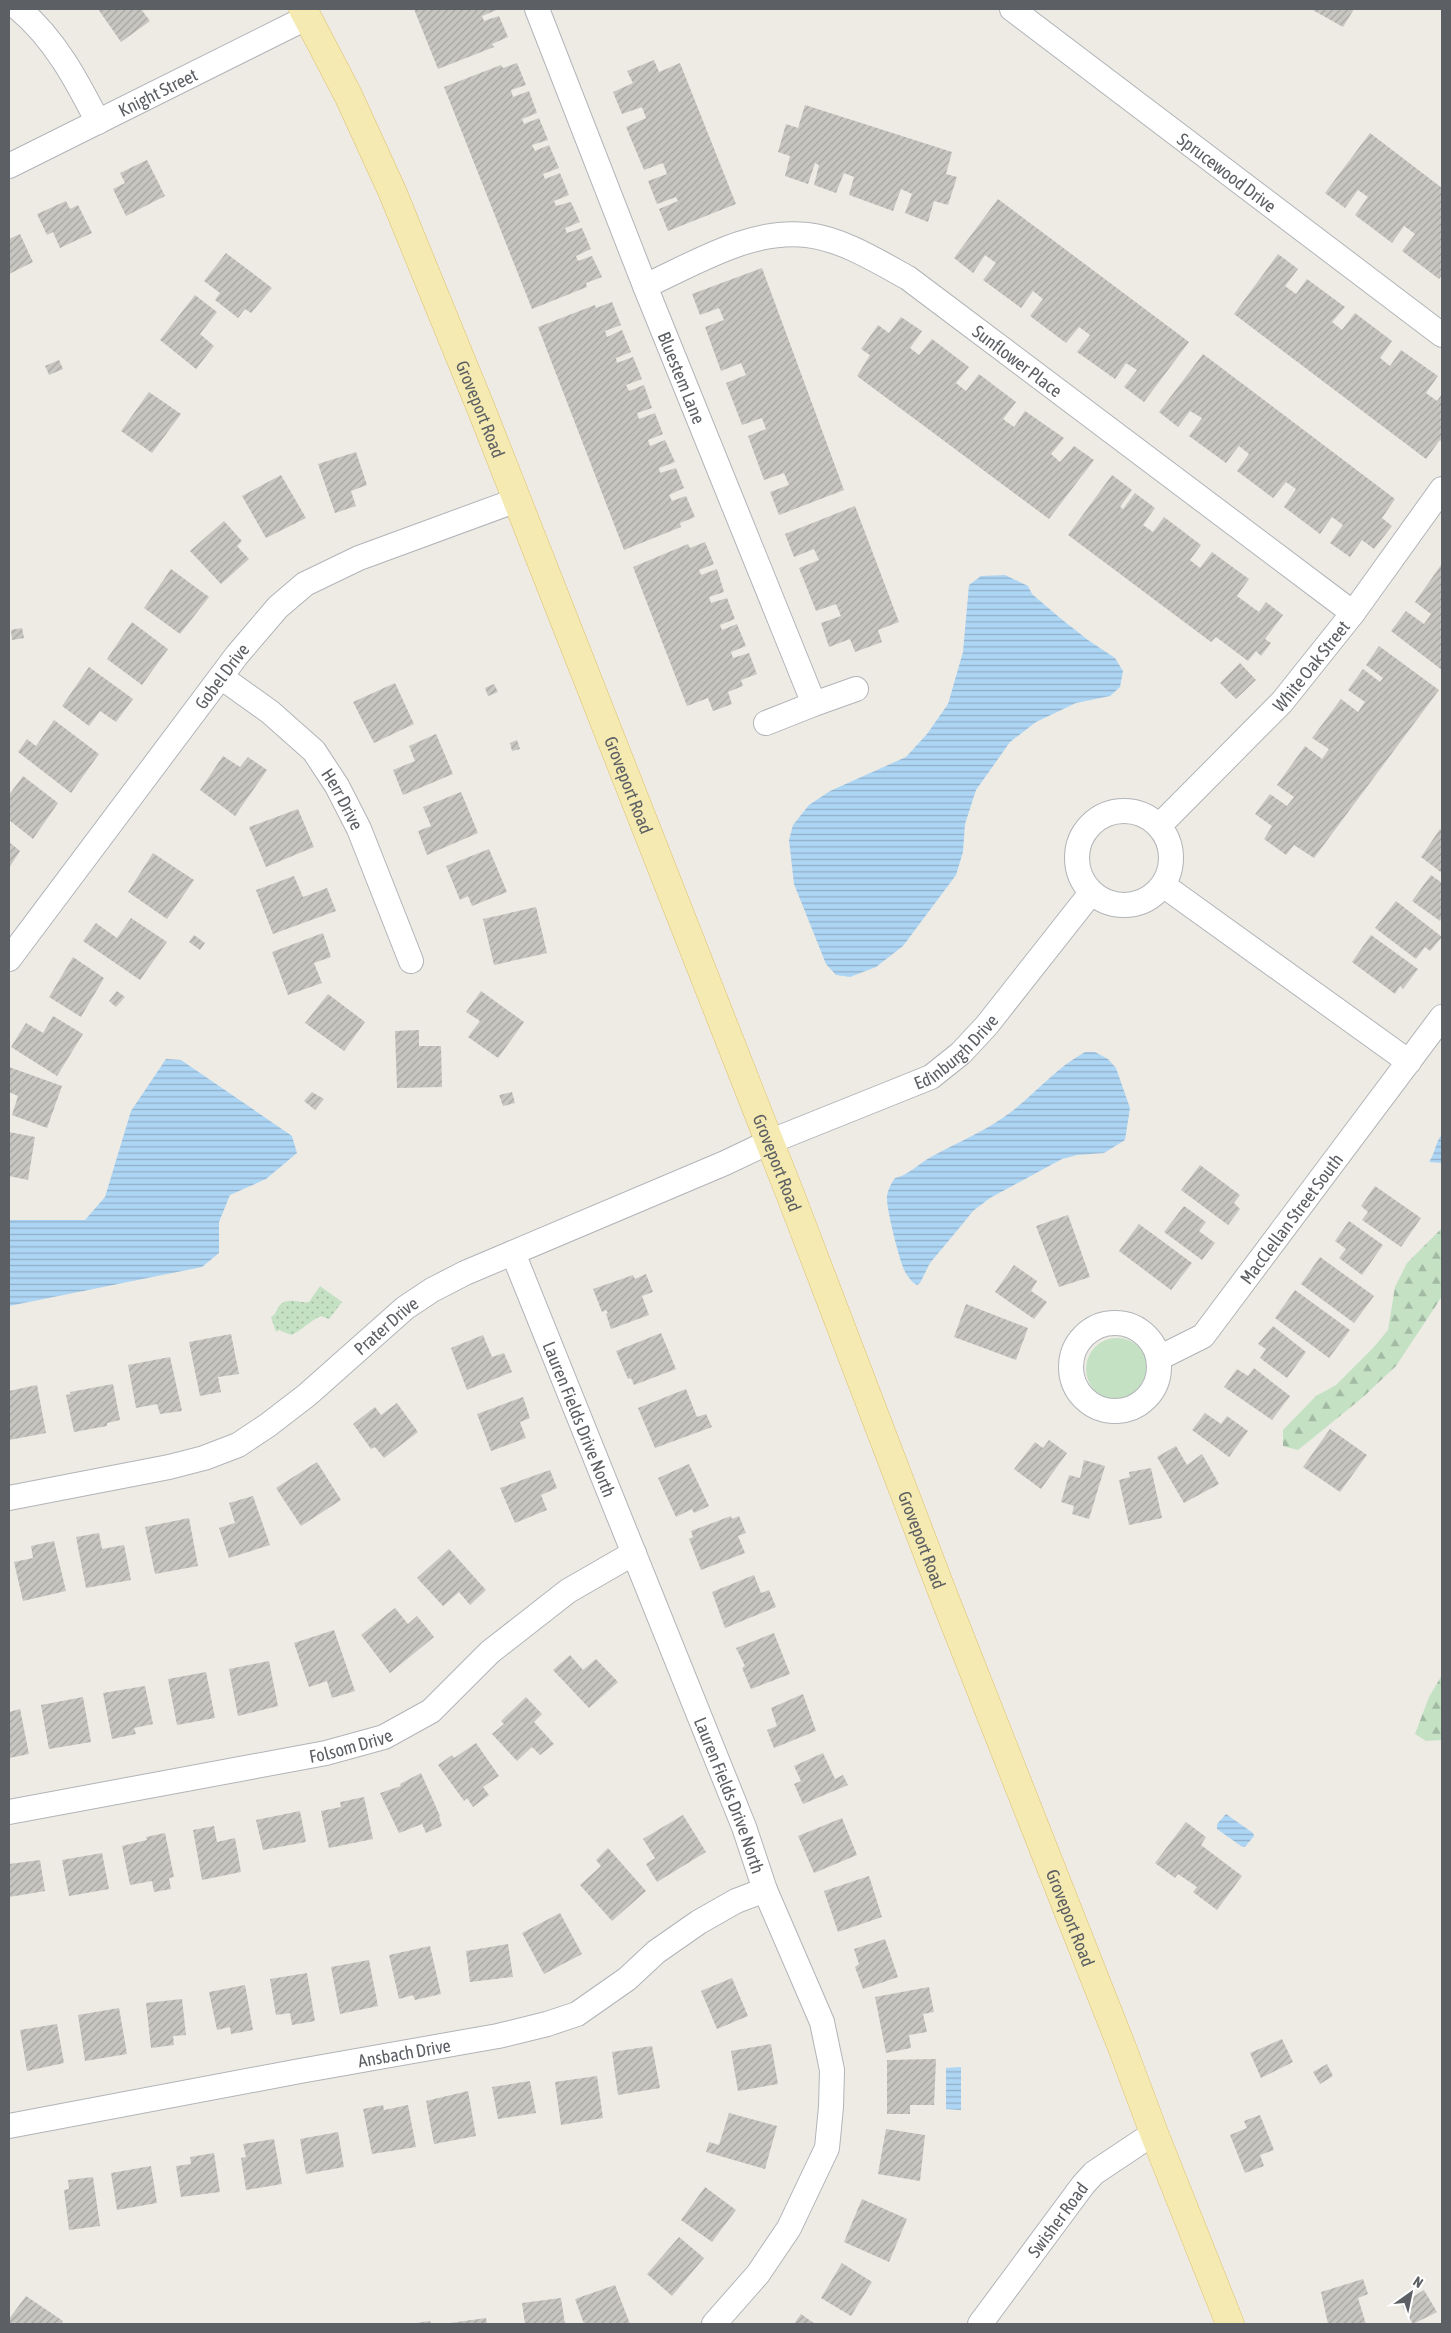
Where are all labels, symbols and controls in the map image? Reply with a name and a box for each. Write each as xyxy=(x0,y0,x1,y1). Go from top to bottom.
street label: Knight Street xyxy=(115,64,200,120)
street label: Sprucewood Drive xyxy=(1174,128,1281,216)
street label: Sunflower Place xyxy=(969,320,1066,401)
street label: Bluestem Lane xyxy=(654,328,710,427)
street label: Groveport Road xyxy=(452,357,510,460)
street label: White Oak Street xyxy=(1268,616,1354,716)
street label: Gobel Drive xyxy=(190,639,253,713)
street label: Groveport Road xyxy=(600,733,658,836)
street label: Herr Drive xyxy=(318,764,368,833)
street label: Edinburgh Drive xyxy=(911,1010,1002,1093)
street label: Groveport Road xyxy=(749,1111,806,1214)
street label: MacClellan Street South xyxy=(1235,1149,1347,1288)
street label: Prater Drive xyxy=(350,1292,422,1359)
street label: Lauren Fields Drive North xyxy=(539,1338,621,1500)
street label: Groveport Road xyxy=(894,1488,950,1592)
street label: Lauren Fields Drive North xyxy=(690,1714,769,1876)
street label: Folsom Drive xyxy=(307,1724,396,1766)
street label: Groveport Road xyxy=(1042,1866,1099,1969)
street label: Ansbach Drive xyxy=(356,2034,452,2071)
street label: Swisher Road xyxy=(1023,2178,1092,2261)
north arrow xyxy=(1386,2268,1436,2318)
text: N xyxy=(1410,2273,1426,2291)

